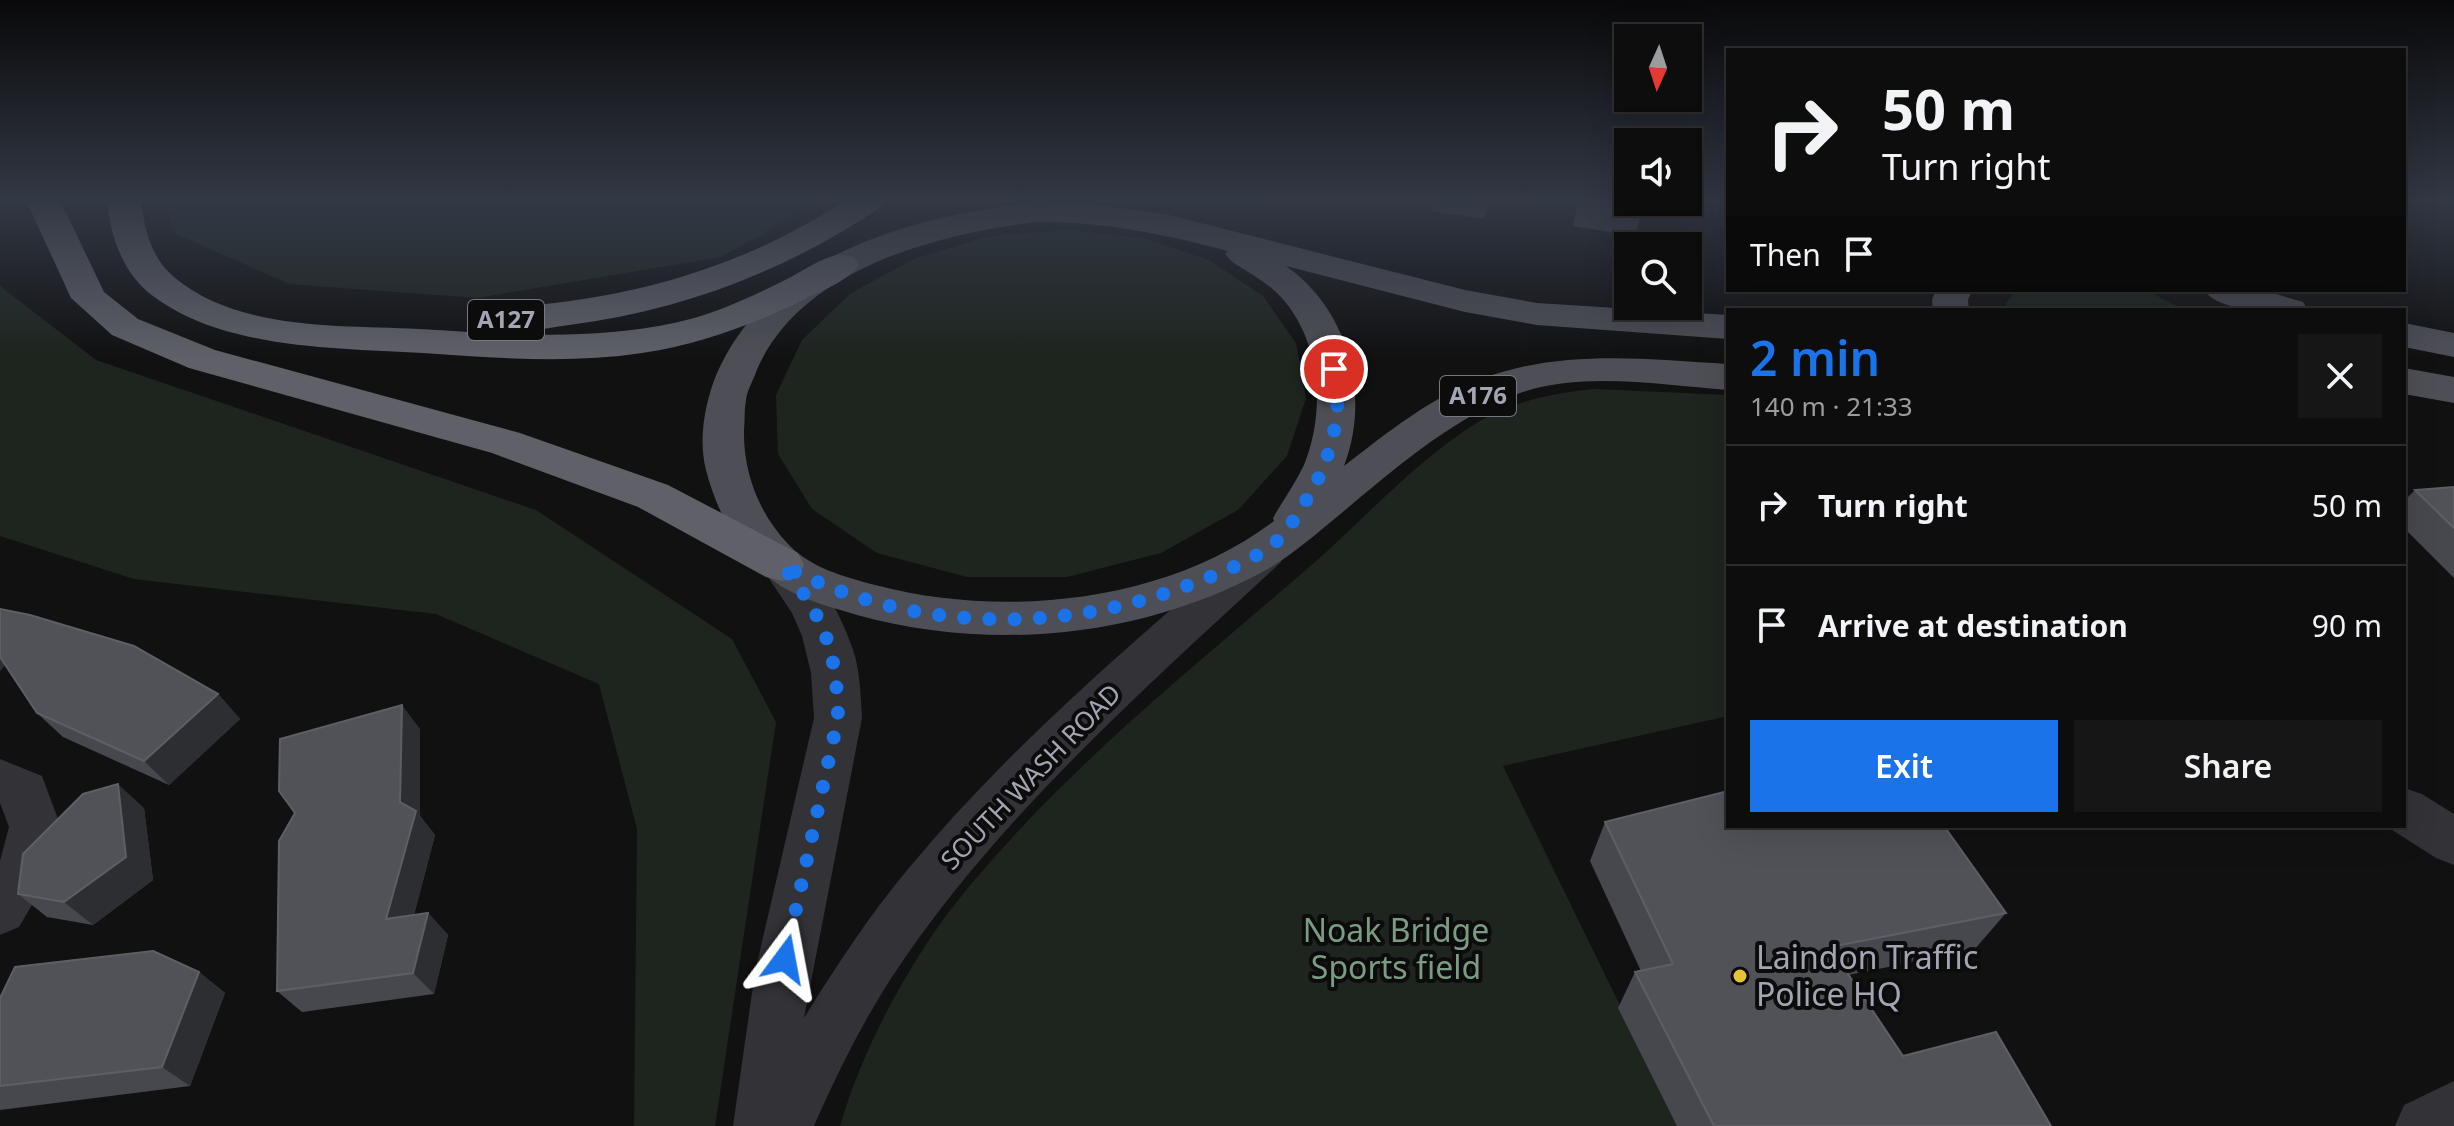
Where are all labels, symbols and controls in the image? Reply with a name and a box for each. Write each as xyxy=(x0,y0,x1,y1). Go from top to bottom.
north arrow xyxy=(1614,24,1702,112)
map controls xyxy=(1614,24,1702,320)
text: 50 m xyxy=(1882,70,2015,146)
icon: right xyxy=(1750,80,1854,184)
button: sound xyxy=(1614,128,1702,216)
text: Turn right xyxy=(1882,142,2050,191)
button: search xyxy=(1614,232,1702,320)
icon: arrive xyxy=(1837,232,1881,276)
text: Then xyxy=(1750,234,1821,275)
road number: A127 xyxy=(468,300,544,340)
text: 2 min xyxy=(1750,325,1880,390)
button: close xyxy=(2298,334,2382,418)
pin xyxy=(1300,335,1368,403)
icon: arrive xyxy=(1312,347,1356,391)
road number: A176 xyxy=(1440,376,1516,416)
text: 140 m · 21:33 xyxy=(1750,388,1913,424)
icon: right xyxy=(1750,483,1794,527)
text: Turn right xyxy=(1818,485,1968,526)
text: 50 m xyxy=(2312,485,2382,526)
icon: arrive xyxy=(1750,603,1794,647)
text: Arrive at destination xyxy=(1818,605,2128,646)
text: 90 m xyxy=(2312,605,2382,646)
street label: SOUTH WASH ROAD xyxy=(932,675,1129,877)
button: Exit xyxy=(1750,720,2058,812)
button: Share xyxy=(2074,720,2382,812)
park label: Noak Bridge Sports field xyxy=(1303,908,1489,988)
position arrow xyxy=(743,917,827,1001)
place label: Laindon Traffic Police HQ xyxy=(1756,935,1978,1015)
marker: Laindon Traffic Police HQ xyxy=(1731,967,1749,985)

